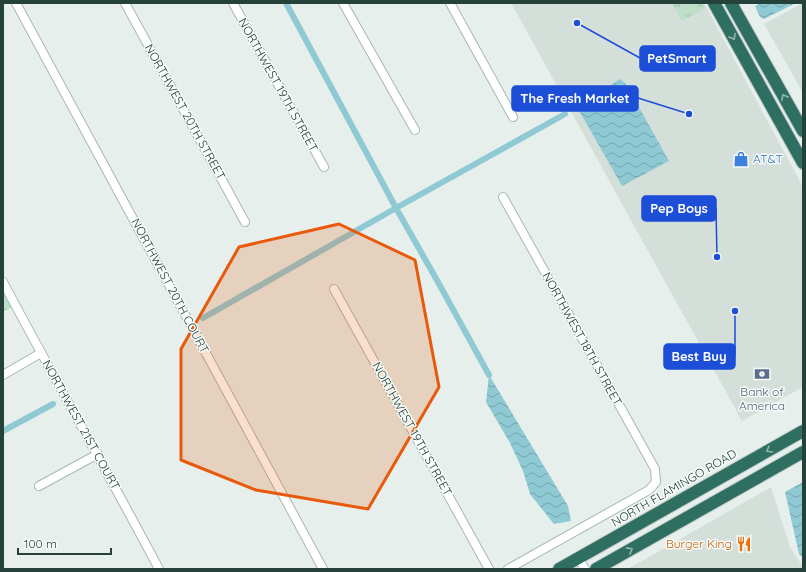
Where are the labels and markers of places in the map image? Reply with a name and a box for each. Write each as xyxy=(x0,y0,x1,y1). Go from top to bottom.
callout: PetSmart xyxy=(640,46,715,71)
callout: The Fresh Market xyxy=(512,86,638,111)
shop icon: AT&T xyxy=(732,150,750,168)
place label: AT&T xyxy=(753,151,783,166)
callout: Pep Boys xyxy=(642,196,716,221)
callout: Best Buy xyxy=(664,344,735,369)
bank icon: Bank of America xyxy=(753,365,771,383)
place label: Bank of America xyxy=(739,384,785,413)
restaurant icon: Burger King xyxy=(735,535,753,553)
place label: Burger King xyxy=(666,536,732,551)

